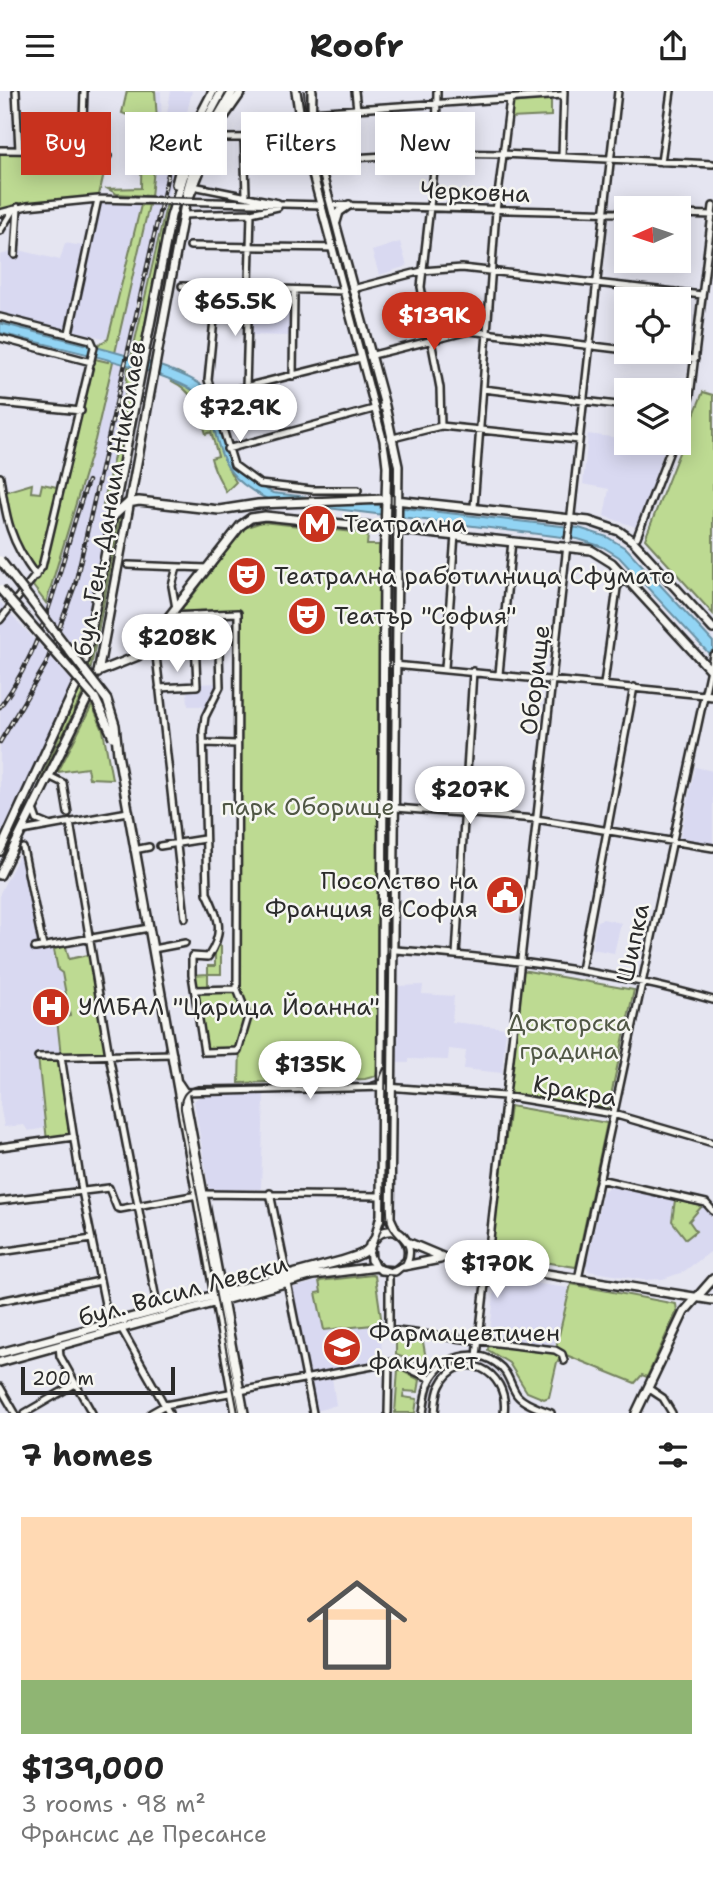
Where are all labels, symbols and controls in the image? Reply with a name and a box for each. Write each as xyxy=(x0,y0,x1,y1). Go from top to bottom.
text: Roofr xyxy=(309,24,404,67)
icon: menu xyxy=(21,27,59,65)
icon: share xyxy=(654,27,692,65)
chip: Buy xyxy=(21,112,111,175)
chip: Rent xyxy=(125,112,227,175)
chip: Filters xyxy=(241,112,361,175)
chip: New xyxy=(375,112,475,175)
street label: Черковна xyxy=(419,174,531,210)
north arrow xyxy=(614,196,691,273)
map controls xyxy=(614,196,691,455)
pin: $65.5K xyxy=(178,279,292,338)
text: $65.5K xyxy=(194,286,276,316)
button: locate xyxy=(614,287,691,364)
pin: $139K xyxy=(385,293,483,352)
text: $139K xyxy=(398,300,470,330)
street label: бул. Ген. Данаил Николаев xyxy=(66,339,154,659)
button: layers xyxy=(614,378,691,455)
pin: $72.9K xyxy=(183,385,297,444)
text: $72.9K xyxy=(199,392,281,422)
metro station icon: Театрална xyxy=(296,503,338,545)
place label: Театрална xyxy=(344,508,466,540)
theatre icon: Театрална работилница Сфумато xyxy=(226,555,268,597)
place label: Театрална работилница Сфумато xyxy=(274,560,675,592)
theatre icon: Театър "София" xyxy=(286,595,328,637)
place label: Театър "София" xyxy=(334,600,517,632)
pin: $208K xyxy=(128,615,226,674)
text: $208K xyxy=(138,622,216,652)
street label: Оборище xyxy=(512,623,558,737)
pin: $207K xyxy=(421,767,519,826)
text: $207K xyxy=(431,774,509,804)
park label: парк Оборище xyxy=(221,791,395,823)
place label: Посолство на Франция в София xyxy=(265,865,478,925)
public building icon: Посолство на Франция в София xyxy=(484,874,526,916)
street label: Шипка xyxy=(609,901,657,985)
hospital icon: УМБАЛ "Царица Йоанна" xyxy=(30,986,72,1028)
place label: УМБАЛ "Царица Йоанна" xyxy=(78,991,380,1023)
park label: Докторска градина xyxy=(507,1007,631,1067)
pin: $135K xyxy=(261,1041,359,1101)
text: $135K xyxy=(275,1049,346,1079)
street label: Кракра xyxy=(531,1068,619,1114)
pin: $170K xyxy=(448,1241,546,1300)
street label: бул. Васил Левски xyxy=(75,1248,291,1334)
text: $170K xyxy=(461,1248,533,1278)
place label: Фармацевтичен факултет xyxy=(369,1317,560,1377)
school or university icon: Фармацевтичен факултет xyxy=(321,1326,363,1368)
scale bar xyxy=(21,1364,175,1396)
text: 200 m xyxy=(32,1366,94,1391)
text: 7 homes xyxy=(21,1435,153,1476)
icon: filters xyxy=(654,1436,692,1474)
icon: home xyxy=(294,1562,420,1688)
text: $139,000 xyxy=(21,1748,164,1789)
text: 3 rooms · 98 m² xyxy=(21,1789,206,1819)
text: Франсис де Пресансе xyxy=(21,1819,267,1849)

